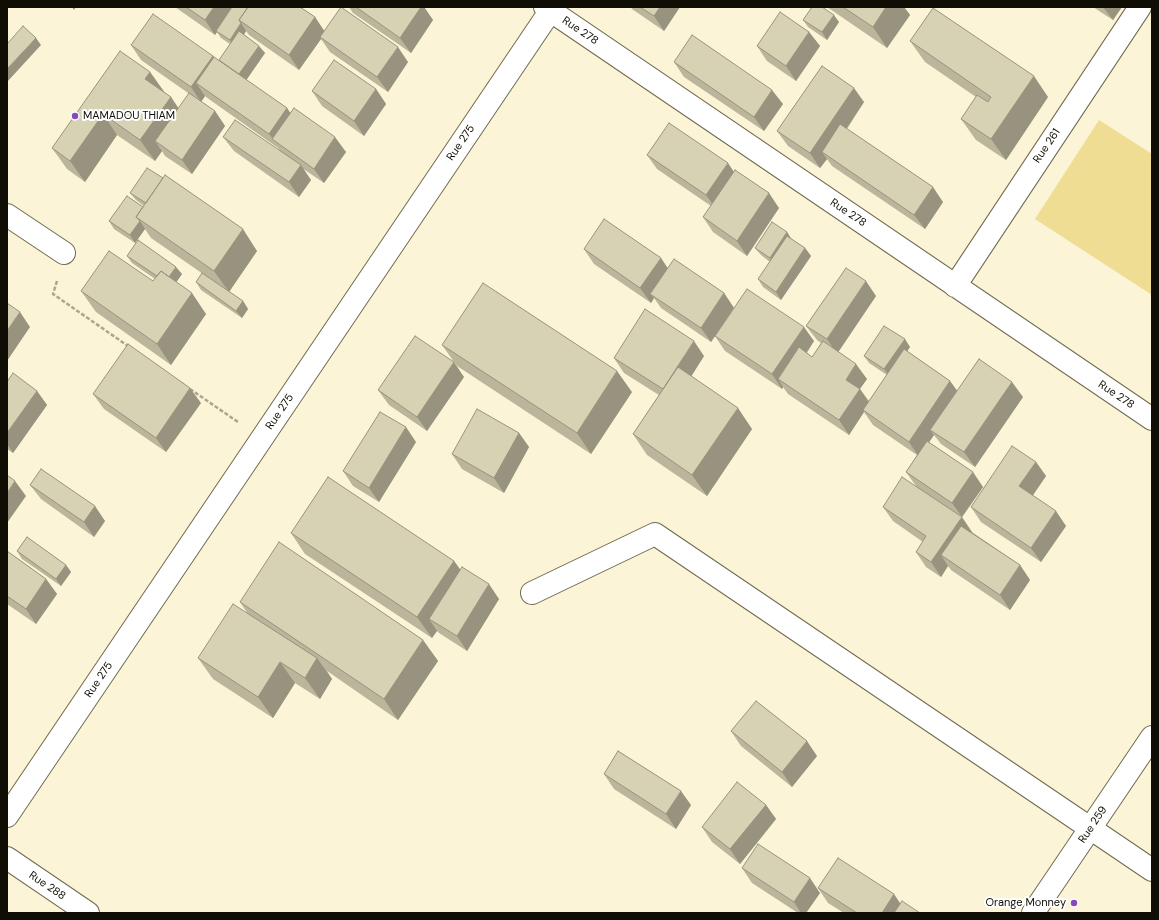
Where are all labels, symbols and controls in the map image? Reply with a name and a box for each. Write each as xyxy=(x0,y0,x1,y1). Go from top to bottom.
street label: Rue 278 xyxy=(560,14,600,48)
place label: MAMADOU THIAM xyxy=(83,109,175,123)
marker: MAMADOU THIAM xyxy=(70,111,80,121)
street label: Rue 275 xyxy=(444,123,478,163)
street label: Rue 261 xyxy=(1031,126,1063,166)
street label: Rue 278 xyxy=(828,196,868,230)
street label: Rue 278 xyxy=(1096,378,1136,412)
street label: Rue 275 xyxy=(263,392,297,432)
street label: Rue 275 xyxy=(82,660,116,700)
street label: Rue 259 xyxy=(1076,804,1110,846)
street label: Rue 288 xyxy=(26,869,68,903)
place label: Orange Monney xyxy=(985,896,1066,910)
marker: Orange Monney xyxy=(1069,898,1079,908)

